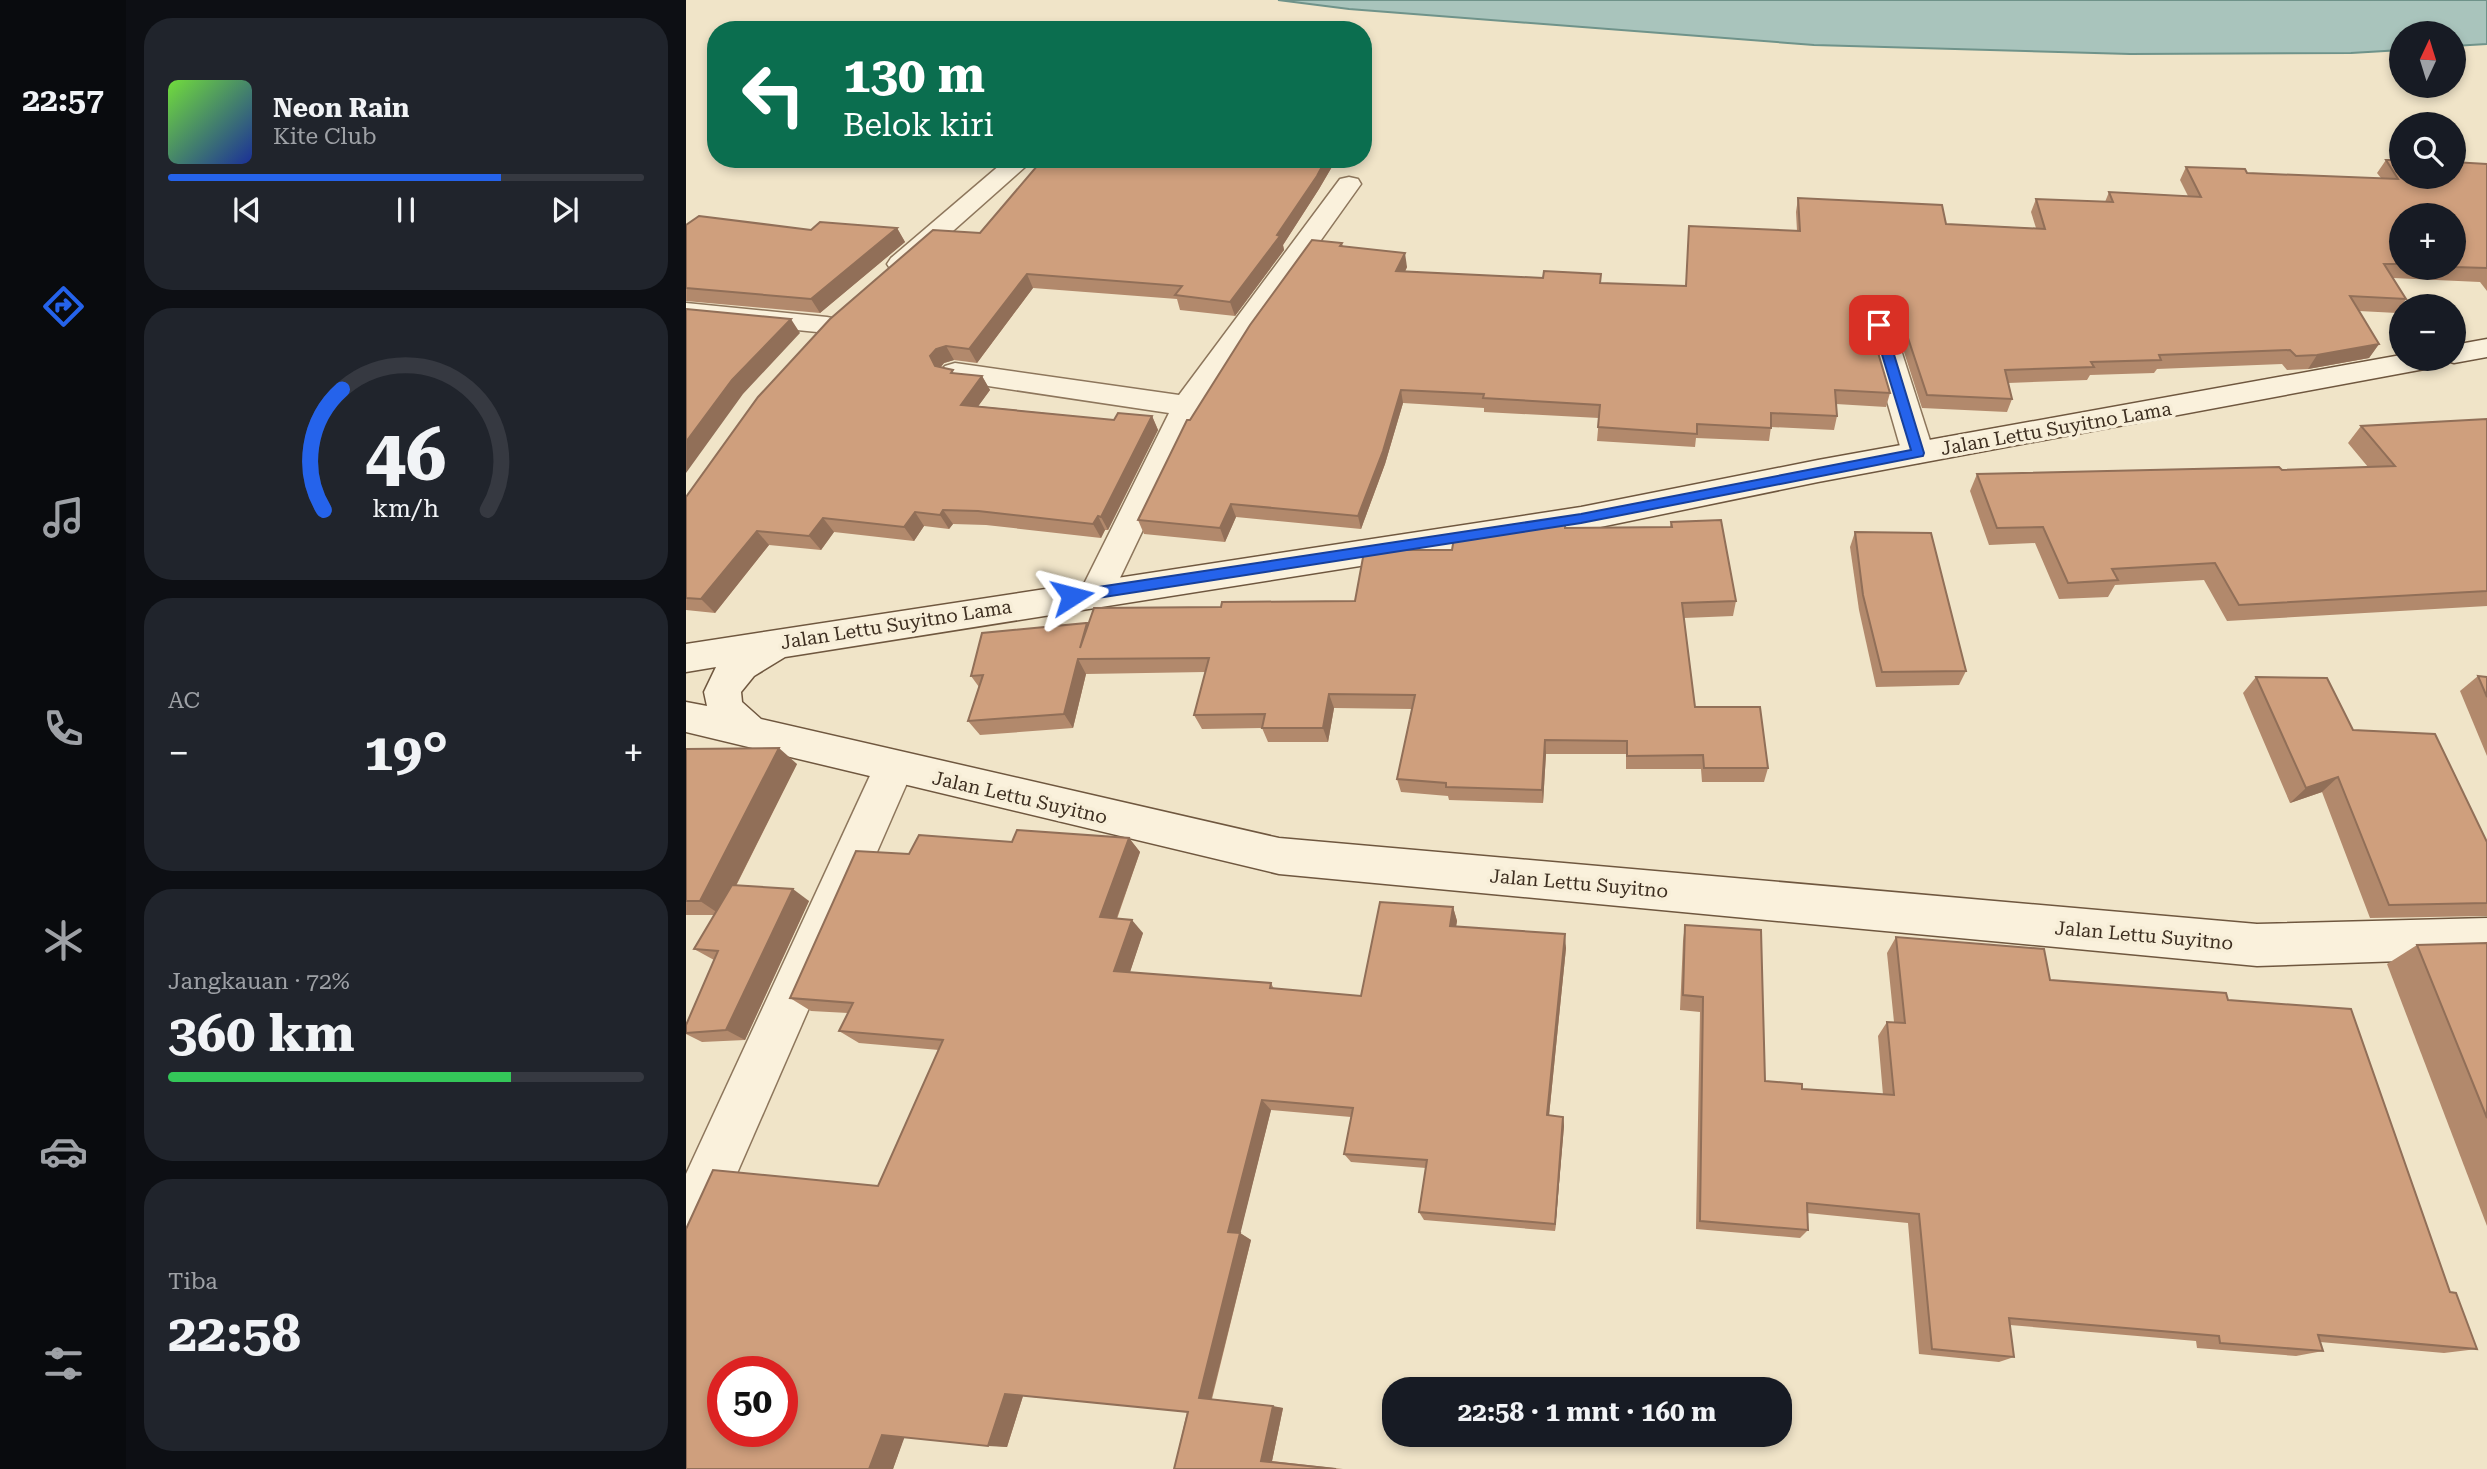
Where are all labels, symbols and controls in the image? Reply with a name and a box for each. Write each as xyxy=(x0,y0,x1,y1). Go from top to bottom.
north arrow xyxy=(2389,21,2466,98)
map controls xyxy=(2389,21,2466,371)
text: 130 m xyxy=(843,47,985,104)
icon: left xyxy=(728,49,819,140)
text: 22:57 xyxy=(22,81,104,119)
text: Neon Rain xyxy=(273,93,409,123)
text: Belok kiri xyxy=(843,106,994,144)
button: search xyxy=(2389,112,2466,189)
text: Kite Club xyxy=(273,123,377,150)
icon: previous xyxy=(228,191,266,229)
icon: pause xyxy=(387,191,425,229)
icon: next xyxy=(546,191,584,229)
button: + xyxy=(2389,203,2466,280)
icon: directions xyxy=(39,282,88,331)
button: − xyxy=(2389,294,2466,371)
pin xyxy=(1849,295,1909,355)
icon: arrive xyxy=(1860,306,1898,344)
street label: Jalan Lettu Suyitno Lama xyxy=(1939,397,2174,460)
text: 46 xyxy=(365,414,447,499)
icon: music xyxy=(39,493,88,542)
text: km/h xyxy=(373,494,439,523)
position arrow xyxy=(1035,559,1109,633)
street label: Jalan Lettu Suyitno Lama xyxy=(779,595,1014,654)
text: AC xyxy=(168,687,200,714)
icon: phone xyxy=(39,704,88,753)
text: 19° xyxy=(364,722,448,783)
text: − xyxy=(168,731,189,775)
text: + xyxy=(623,731,644,775)
street label: Jalan Lettu Suyitno xyxy=(930,766,1110,829)
street label: Jalan Lettu Suyitno xyxy=(1489,864,1669,903)
icon: climate xyxy=(39,916,88,965)
street label: Jalan Lettu Suyitno xyxy=(2054,916,2234,955)
text: Jangkauan · 72% xyxy=(168,968,350,995)
text: 360 km xyxy=(168,1003,355,1064)
icon: car xyxy=(39,1127,88,1176)
text: Tiba xyxy=(168,1268,218,1295)
text: 22:58 xyxy=(168,1303,301,1364)
icon: filters xyxy=(39,1339,88,1388)
speed limit sign: 50 xyxy=(707,1356,798,1447)
text: 22:58 · 1 mnt · 160 m xyxy=(1458,1397,1716,1427)

